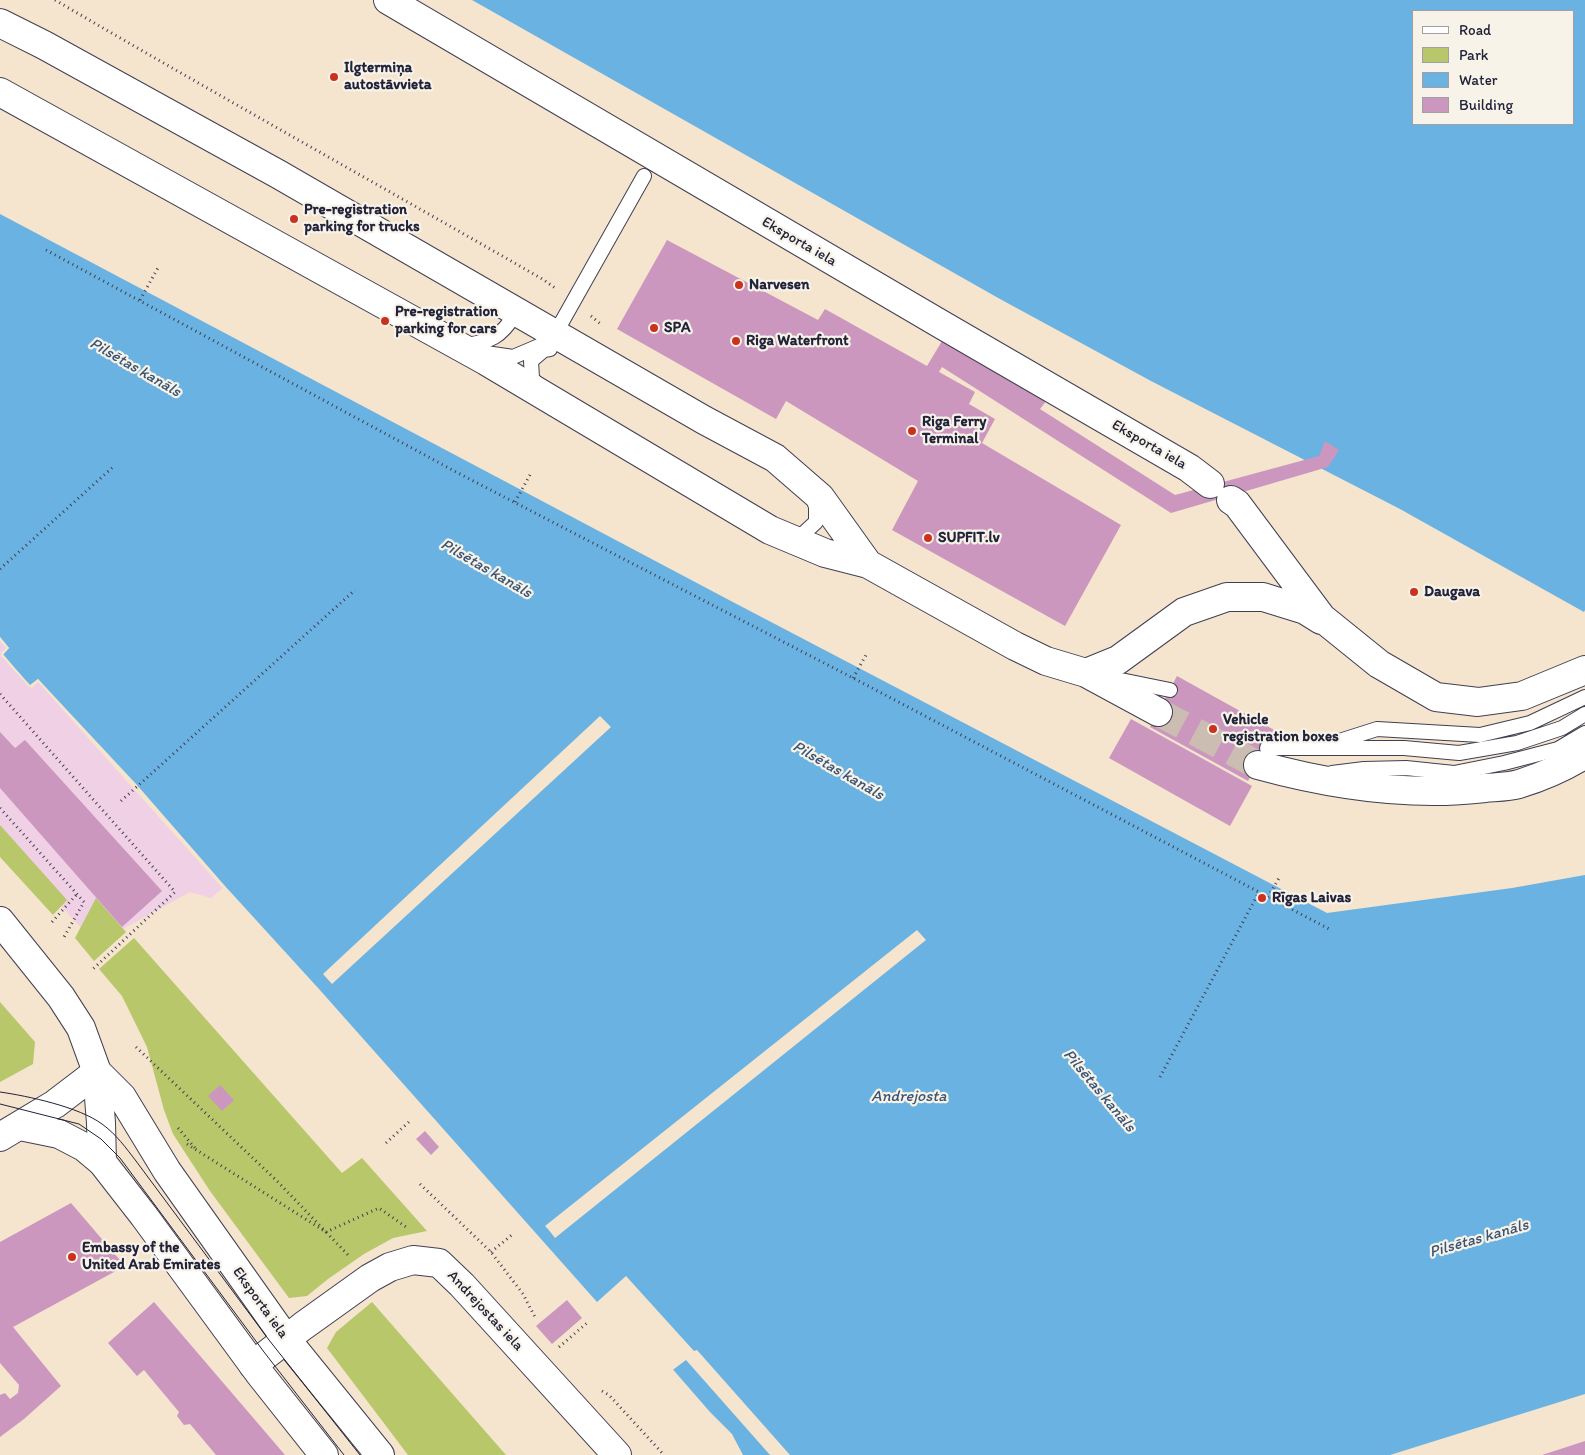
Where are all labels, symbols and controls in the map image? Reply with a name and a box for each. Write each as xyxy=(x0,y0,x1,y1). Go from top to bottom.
legend xyxy=(1412,10,1575,125)
text: Road xyxy=(1459,21,1491,39)
text: Park xyxy=(1459,46,1489,64)
place label: Ilgtermiņa autostāvvieta xyxy=(344,59,432,94)
marker: Ilgtermiņa autostāvvieta xyxy=(328,71,340,83)
text: Water xyxy=(1459,71,1497,89)
text: Building xyxy=(1459,96,1513,114)
place label: Pre-registration parking for trucks xyxy=(304,201,420,236)
marker: Pre-registration parking for trucks xyxy=(288,213,300,225)
street label: Eksporta iela xyxy=(758,213,840,271)
place label: Narvesen xyxy=(749,276,809,294)
marker: Narvesen xyxy=(733,279,745,291)
place label: Pre-registration parking for cars xyxy=(395,303,498,338)
marker: Pre-registration parking for cars xyxy=(379,315,391,327)
place label: SPA xyxy=(664,319,691,337)
marker: SPA xyxy=(648,322,660,334)
place label: Riga Waterfront xyxy=(746,332,849,350)
water label: Pilsētas kanāls xyxy=(86,334,184,402)
marker: Riga Waterfront xyxy=(730,335,742,347)
place label: Riga Ferry Terminal xyxy=(922,413,986,448)
street label: Eksporta iela xyxy=(1108,416,1190,474)
marker: Riga Ferry Terminal xyxy=(906,425,918,437)
place label: SUPFIT.lv xyxy=(938,529,1000,547)
marker: SUPFIT.lv xyxy=(922,532,934,544)
water label: Pilsētas kanāls xyxy=(437,535,535,603)
place label: Daugava xyxy=(1424,583,1480,601)
marker: Daugava xyxy=(1408,586,1420,598)
place label: Vehicle registration boxes xyxy=(1223,711,1339,746)
marker: Vehicle registration boxes xyxy=(1207,723,1219,735)
water label: Pilsētas kanāls xyxy=(789,737,887,805)
place label: Rīgas Laivas xyxy=(1272,889,1351,907)
marker: Rīgas Laivas xyxy=(1256,892,1268,904)
water label: Pilsētas kanāls xyxy=(1059,1046,1139,1136)
water label: Andrejosta xyxy=(871,1087,947,1107)
water label: Pilsētas kanāls xyxy=(1427,1216,1531,1262)
place label: Embassy of the United Arab Emirates xyxy=(82,1239,220,1274)
marker: Embassy of the United Arab Emirates xyxy=(66,1251,78,1263)
street label: Eksporta iela xyxy=(228,1264,292,1342)
street label: Andrejostas iela xyxy=(443,1267,527,1355)

